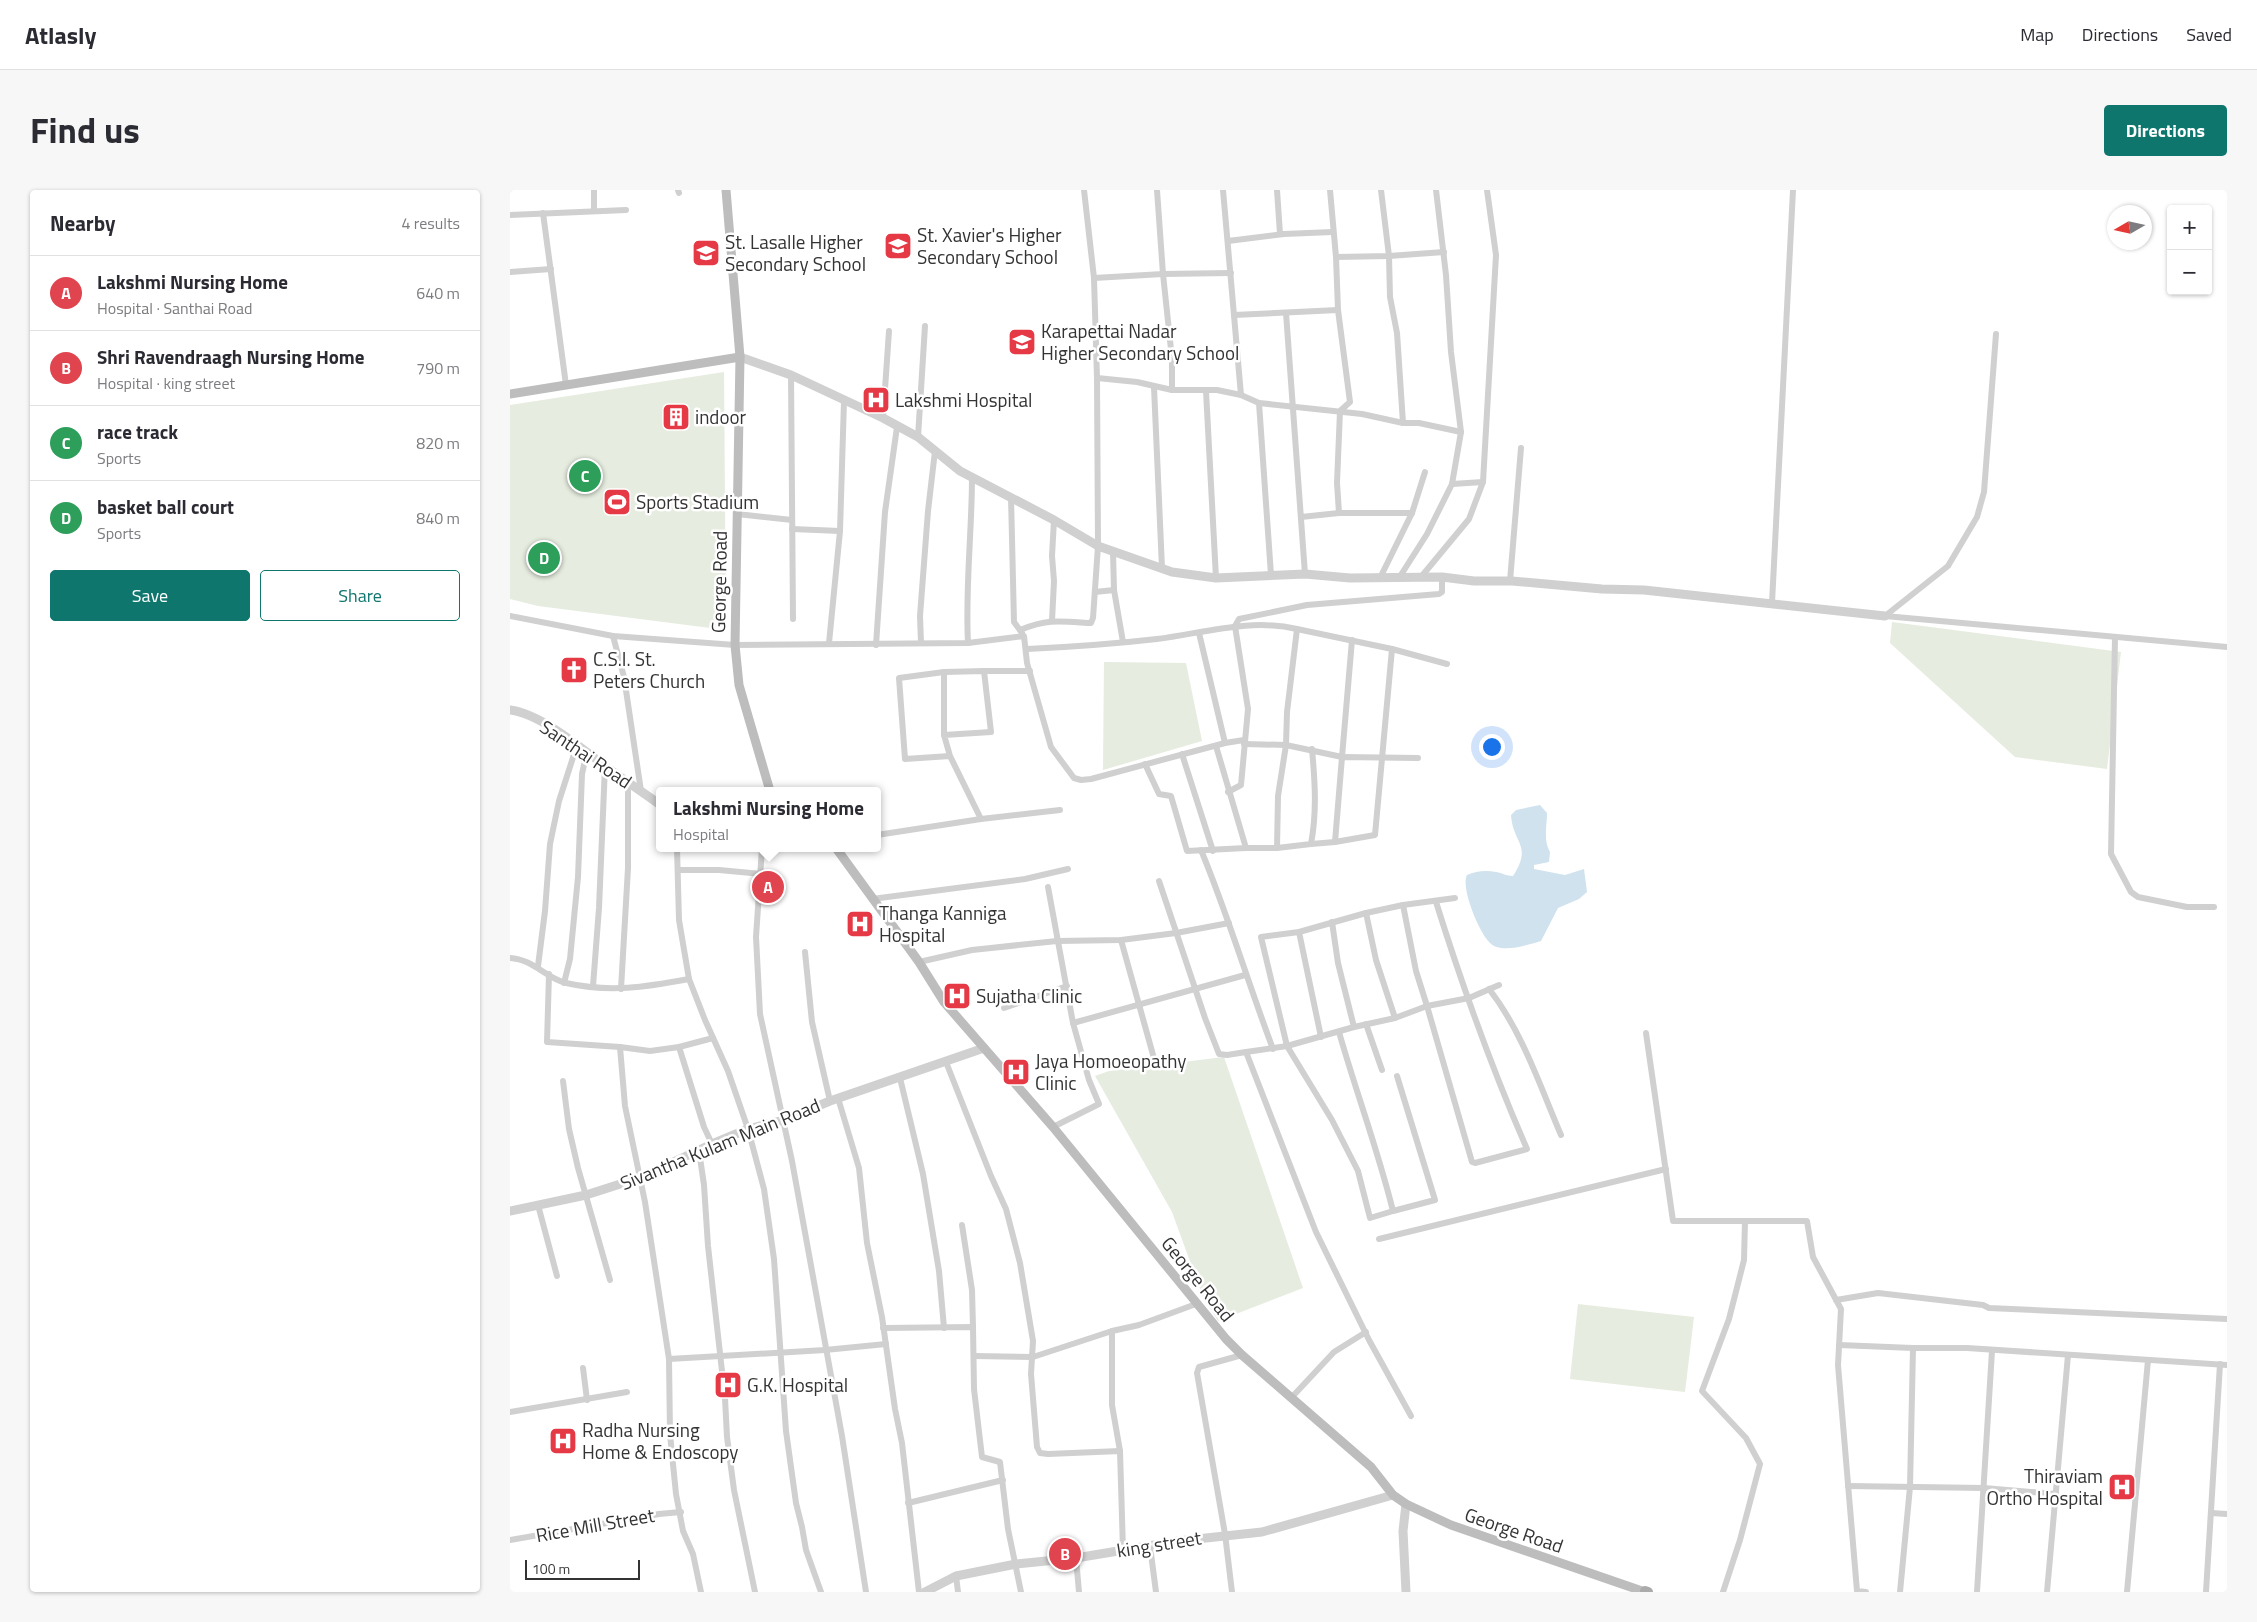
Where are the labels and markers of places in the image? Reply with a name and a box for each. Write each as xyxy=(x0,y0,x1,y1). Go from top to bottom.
place label: St. Xavier's Higher Secondary School xyxy=(917,220,1062,271)
place label: St. Lasalle Higher Secondary School xyxy=(725,227,866,278)
school or university icon: St. Xavier's Higher Secondary School xyxy=(883,231,913,261)
school or university icon: St. Lasalle Higher Secondary School xyxy=(691,238,721,268)
place label: Karapettai Nadar Higher Secondary School xyxy=(1041,316,1239,367)
school or university icon: Karapettai Nadar Higher Secondary School xyxy=(1007,327,1037,357)
hospital icon: Lakshmi Hospital xyxy=(861,385,891,415)
place label: Lakshmi Hospital xyxy=(895,385,1032,414)
building icon: indoor xyxy=(661,402,691,432)
place label: indoor xyxy=(695,402,746,431)
pin: C xyxy=(569,457,601,495)
sports icon: Sports Stadium xyxy=(602,487,632,517)
place label: Sports Stadium xyxy=(636,487,759,516)
pin: D xyxy=(528,539,560,577)
place label: C.S.I. St. Peters Church xyxy=(593,644,705,695)
church icon: C.S.I. St. Peters Church xyxy=(559,655,589,685)
pin: A xyxy=(752,868,784,906)
place label: Thanga Kanniga Hospital xyxy=(879,898,1007,949)
hospital icon: Thanga Kanniga Hospital xyxy=(845,909,875,939)
hospital icon: Sujatha Clinic xyxy=(942,981,972,1011)
place label: Sujatha Clinic xyxy=(976,981,1082,1010)
place label: Jaya Homoeopathy Clinic xyxy=(1035,1046,1186,1097)
hospital icon: Jaya Homoeopathy Clinic xyxy=(1001,1057,1031,1087)
hospital icon: G.K. Hospital xyxy=(713,1370,743,1400)
place label: G.K. Hospital xyxy=(747,1370,848,1399)
place label: Radha Nursing Home & Endoscopy xyxy=(582,1415,739,1466)
hospital icon: Radha Nursing Home & Endoscopy xyxy=(548,1426,578,1456)
place label: Thiraviam Ortho Hospital xyxy=(1986,1461,2103,1512)
hospital icon: Thiraviam Ortho Hospital xyxy=(2107,1472,2137,1502)
pin: B xyxy=(1049,1535,1081,1573)

